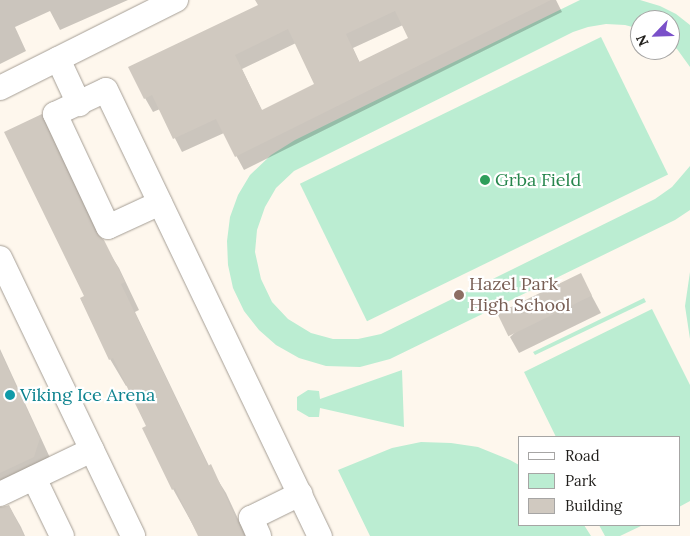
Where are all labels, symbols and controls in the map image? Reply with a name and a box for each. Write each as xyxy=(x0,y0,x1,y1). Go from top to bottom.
north arrow xyxy=(630,10,680,60)
text: N xyxy=(632,32,653,49)
place label: Grba Field xyxy=(495,169,581,191)
marker: Grba Field xyxy=(479,174,491,186)
place label: Hazel Park High School xyxy=(469,274,570,316)
marker: Hazel Park High School xyxy=(453,289,465,301)
place label: Viking Ice Arena xyxy=(20,384,155,406)
marker: Viking Ice Arena xyxy=(4,389,16,401)
legend xyxy=(518,436,680,526)
text: Road xyxy=(565,446,600,465)
text: Park xyxy=(565,471,596,490)
text: Building xyxy=(565,496,622,515)

